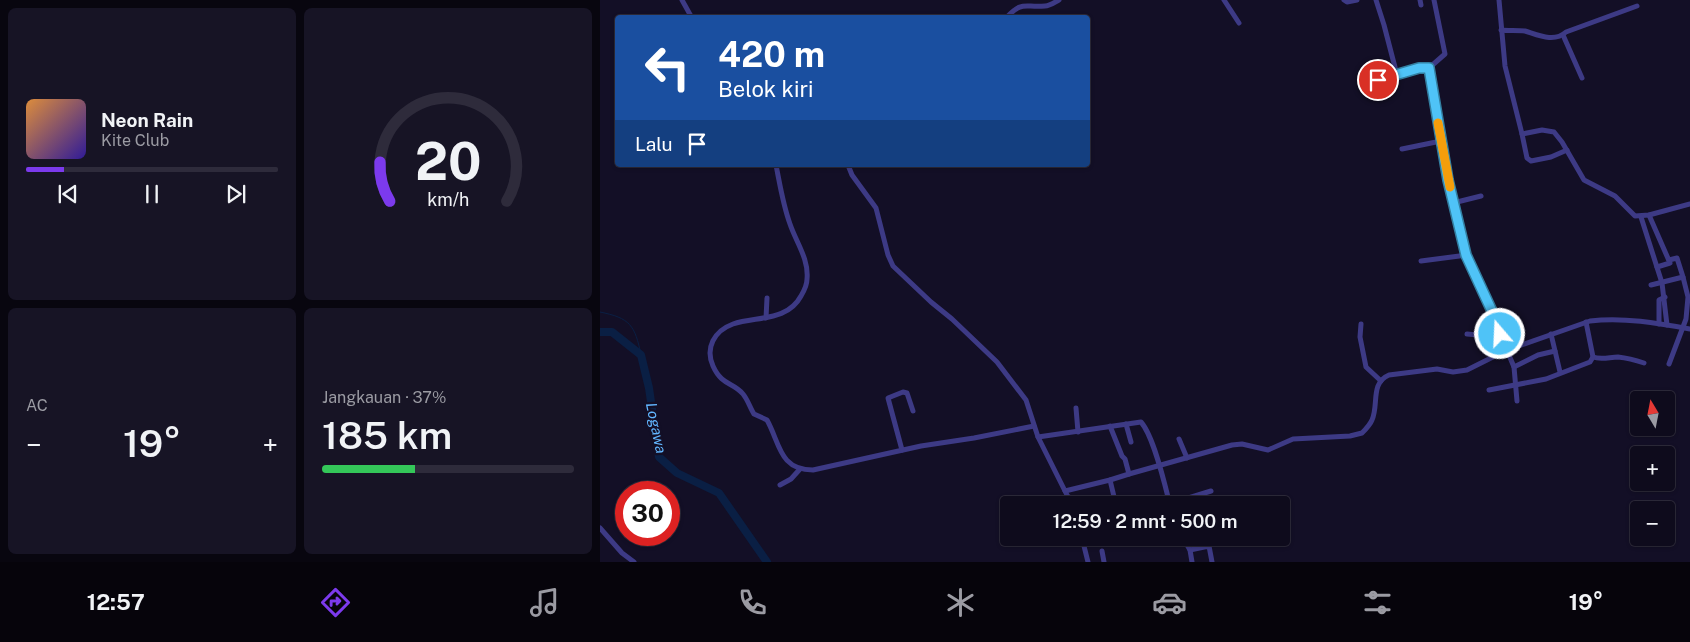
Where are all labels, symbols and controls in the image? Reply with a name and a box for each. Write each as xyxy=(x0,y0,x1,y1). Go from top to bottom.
text: 420 m xyxy=(718,34,825,75)
icon: left xyxy=(635,35,700,100)
pin xyxy=(1357,59,1399,101)
icon: arrive xyxy=(1364,66,1392,94)
text: Belok kiri xyxy=(718,76,814,102)
text: Neon Rain xyxy=(101,109,193,131)
icon: arrive xyxy=(683,130,711,158)
text: Kite Club xyxy=(101,131,169,150)
text: 20 xyxy=(415,131,481,192)
text: Lalu xyxy=(635,133,673,155)
icon: previous xyxy=(54,180,82,208)
icon: pause xyxy=(138,180,166,208)
icon: next xyxy=(222,180,250,208)
text: km/h xyxy=(427,189,469,210)
position arrow xyxy=(1473,307,1525,359)
text: Jangkauan · 37% xyxy=(322,388,446,407)
north arrow xyxy=(1630,391,1675,436)
map controls xyxy=(1630,391,1675,546)
text: AC xyxy=(26,396,48,415)
water label: Logawa xyxy=(643,401,670,455)
text: 185 km xyxy=(322,413,452,458)
text: 19° xyxy=(123,421,181,466)
text: − xyxy=(26,428,42,461)
text: + xyxy=(262,428,278,461)
button: + xyxy=(1630,446,1675,491)
speed limit sign: 30 xyxy=(615,481,680,546)
button: − xyxy=(1630,501,1675,546)
text: 12:59 · 2 mnt · 500 m xyxy=(1053,510,1237,532)
icon: directions xyxy=(318,585,353,620)
icon: music xyxy=(527,585,562,620)
icon: phone xyxy=(735,585,770,620)
icon: climate xyxy=(943,585,978,620)
icon: car xyxy=(1152,585,1187,620)
icon: filters xyxy=(1360,585,1395,620)
text: 12:57 xyxy=(87,589,145,615)
text: 19° xyxy=(1569,589,1603,615)

